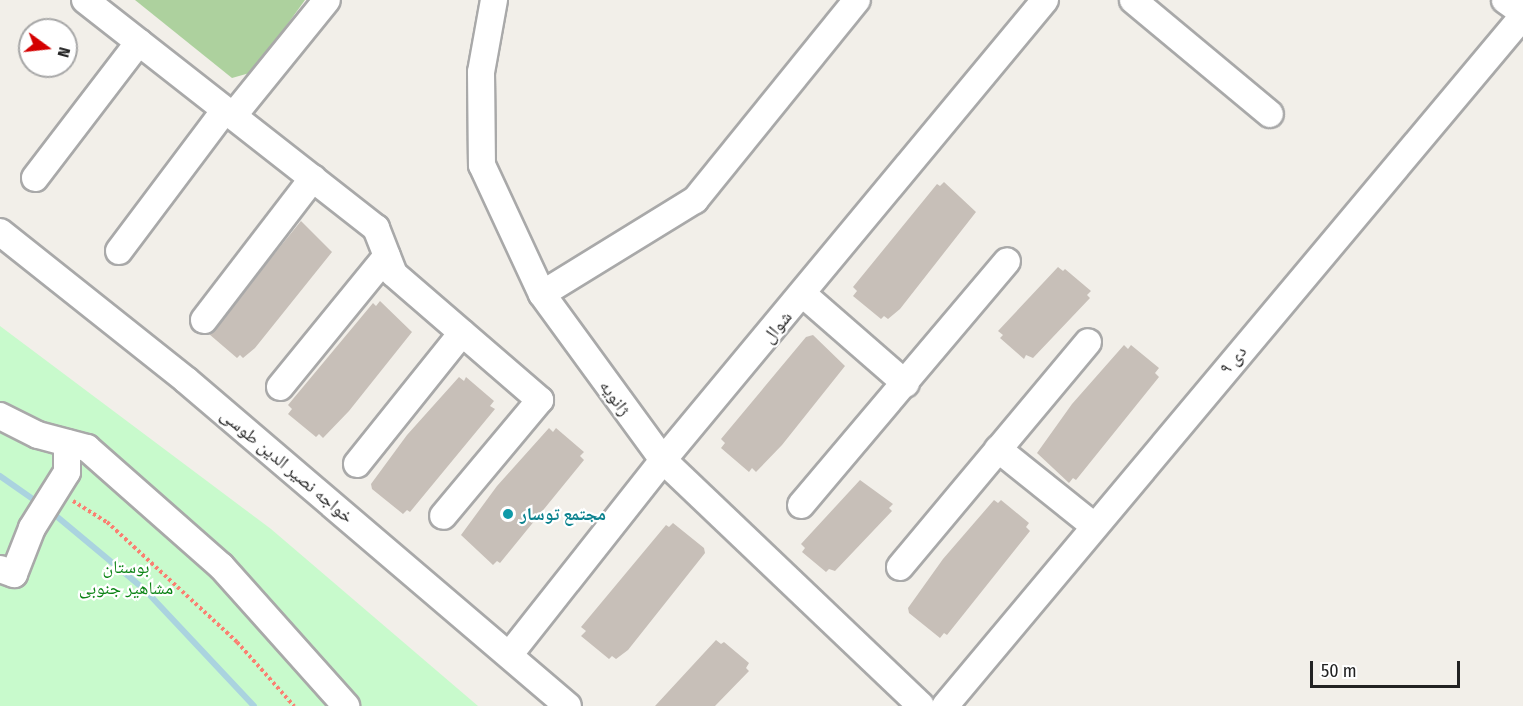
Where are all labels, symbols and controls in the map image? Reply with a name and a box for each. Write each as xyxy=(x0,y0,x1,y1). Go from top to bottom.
north arrow xyxy=(18,18,78,78)
text: N xyxy=(54,45,74,59)
street label: شوال xyxy=(757,307,797,347)
street label: ۹ دی xyxy=(1215,341,1251,379)
street label: ژانویه xyxy=(595,376,635,420)
street label: خواجه نصیر الدین طوسی xyxy=(216,404,358,528)
place label: مجتمع توسار xyxy=(520,503,606,525)
marker: مجتمع توسار xyxy=(501,507,515,521)
park label: بوستان مشاهیر جنوبی xyxy=(79,557,173,600)
scale bar xyxy=(1313,649,1463,687)
text: 50 m xyxy=(1321,660,1357,682)

